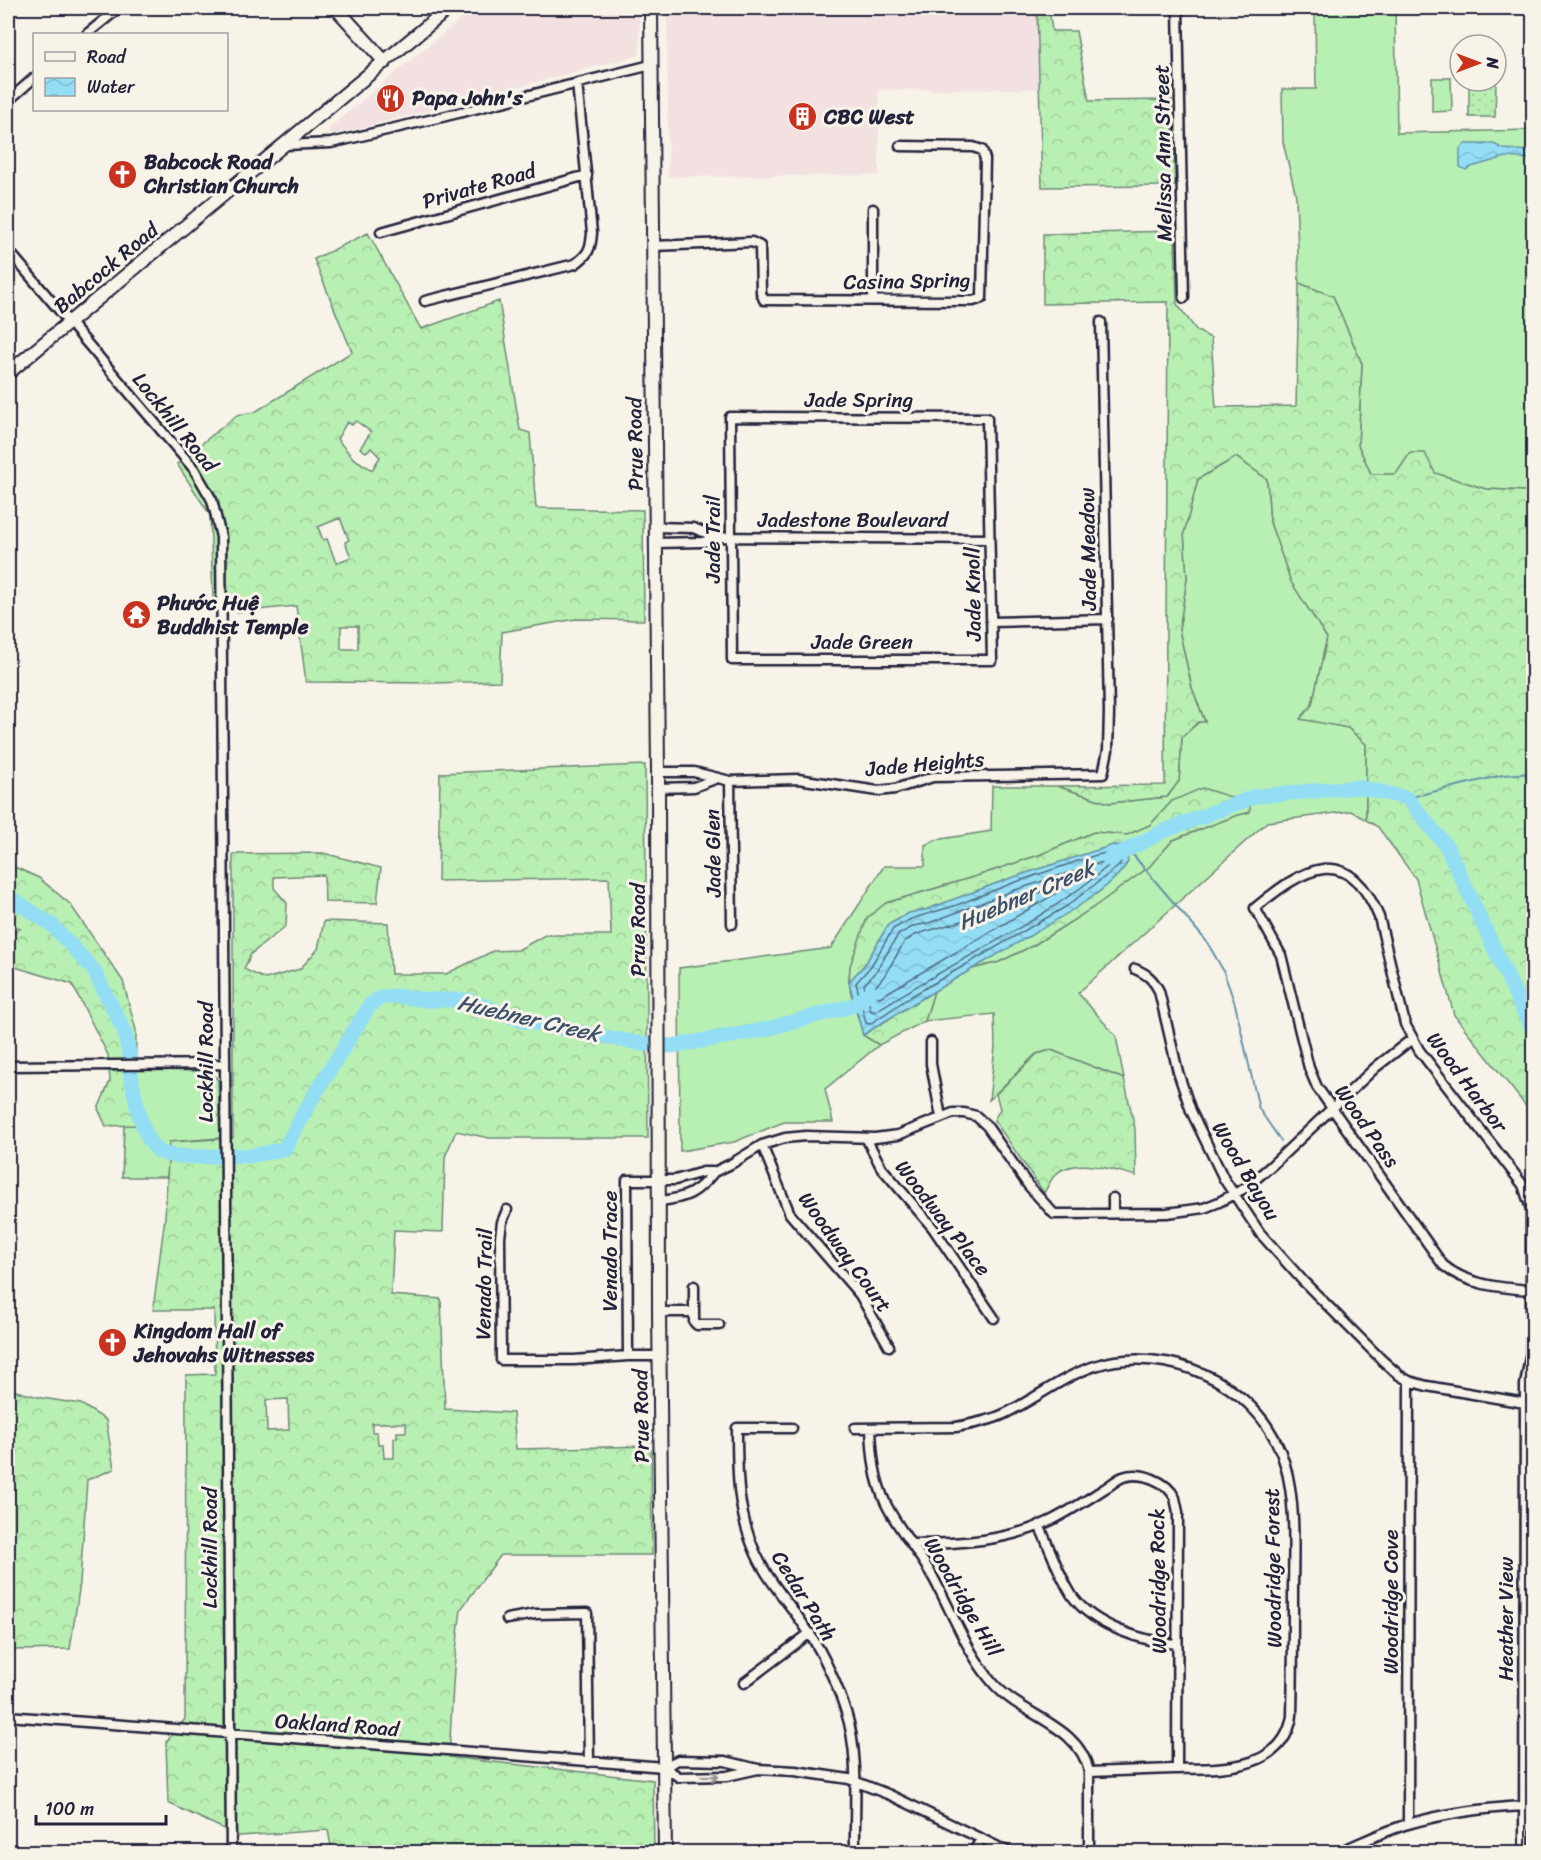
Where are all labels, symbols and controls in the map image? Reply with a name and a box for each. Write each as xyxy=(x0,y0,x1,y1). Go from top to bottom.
legend xyxy=(33,33,228,111)
north arrow xyxy=(1448,33,1508,93)
text: Road xyxy=(87,41,127,73)
text: N xyxy=(1478,56,1507,69)
street label: Melissa Ann Street xyxy=(1142,64,1184,242)
text: Water xyxy=(87,71,136,103)
place label: Papa John's xyxy=(412,79,524,117)
restaurant icon: Papa John's xyxy=(375,82,407,114)
place label: CBC West xyxy=(823,98,915,136)
building icon: CBC West xyxy=(787,101,819,133)
place label: Babcock Road Christian Church xyxy=(143,143,299,205)
street label: Private Road xyxy=(418,151,542,220)
church icon: Babcock Road Christian Church xyxy=(107,158,139,190)
street label: Babcock Road xyxy=(45,211,169,324)
street label: Casina Spring xyxy=(843,261,971,301)
street label: Lockhill Road xyxy=(122,363,229,482)
street label: Jade Spring xyxy=(804,381,914,419)
street label: Prue Road xyxy=(615,395,655,491)
street label: Jade Meadow xyxy=(1068,487,1108,612)
street label: Jade Trail xyxy=(694,494,732,584)
street label: Jadestone Boulevard xyxy=(757,501,950,539)
street label: Jade Knoll xyxy=(953,546,993,642)
place label: Phước Huệ Buddhist Temple xyxy=(157,584,309,646)
temple icon: Phước Huệ Buddhist Temple xyxy=(120,599,152,631)
street label: Jade Green xyxy=(810,623,913,661)
street label: Jade Heights xyxy=(863,740,986,788)
street label: Jade Glen xyxy=(693,809,733,898)
water label: Huebner Creek xyxy=(952,847,1103,941)
street label: Prue Road xyxy=(619,881,657,977)
water label: Huebner Creek xyxy=(454,983,607,1054)
street label: Lockhill Road xyxy=(187,1000,225,1122)
street label: Wood Harbor xyxy=(1416,1023,1519,1142)
street label: Wood Pass xyxy=(1324,1076,1410,1176)
street label: Wood Bayou xyxy=(1201,1114,1291,1229)
street label: Woodway Place xyxy=(885,1151,1001,1285)
street label: Woodway Court xyxy=(788,1183,902,1321)
street label: Venado Trace xyxy=(591,1190,629,1312)
street label: Venado Trail xyxy=(464,1227,504,1340)
place label: Kingdom Hall of Jehovahs Witnesses xyxy=(133,1312,315,1374)
church icon: Kingdom Hall of Jehovahs Witnesses xyxy=(97,1327,129,1359)
street label: Prue Road xyxy=(621,1367,661,1463)
street label: Lockhill Road xyxy=(191,1486,229,1608)
street label: Woodridge Forest xyxy=(1253,1488,1293,1648)
street label: Woodridge Rock xyxy=(1138,1508,1178,1654)
street label: Woodridge Hill xyxy=(913,1530,1013,1665)
street label: Woodridge Cove xyxy=(1372,1530,1410,1674)
street label: Cedar Path xyxy=(761,1543,847,1649)
street label: Heather View xyxy=(1487,1556,1525,1681)
street label: Oakland Road xyxy=(274,1702,402,1748)
one-way arrow xyxy=(700,1771,720,1782)
scale bar xyxy=(36,1788,166,1826)
text: 100 m xyxy=(45,1793,94,1825)

